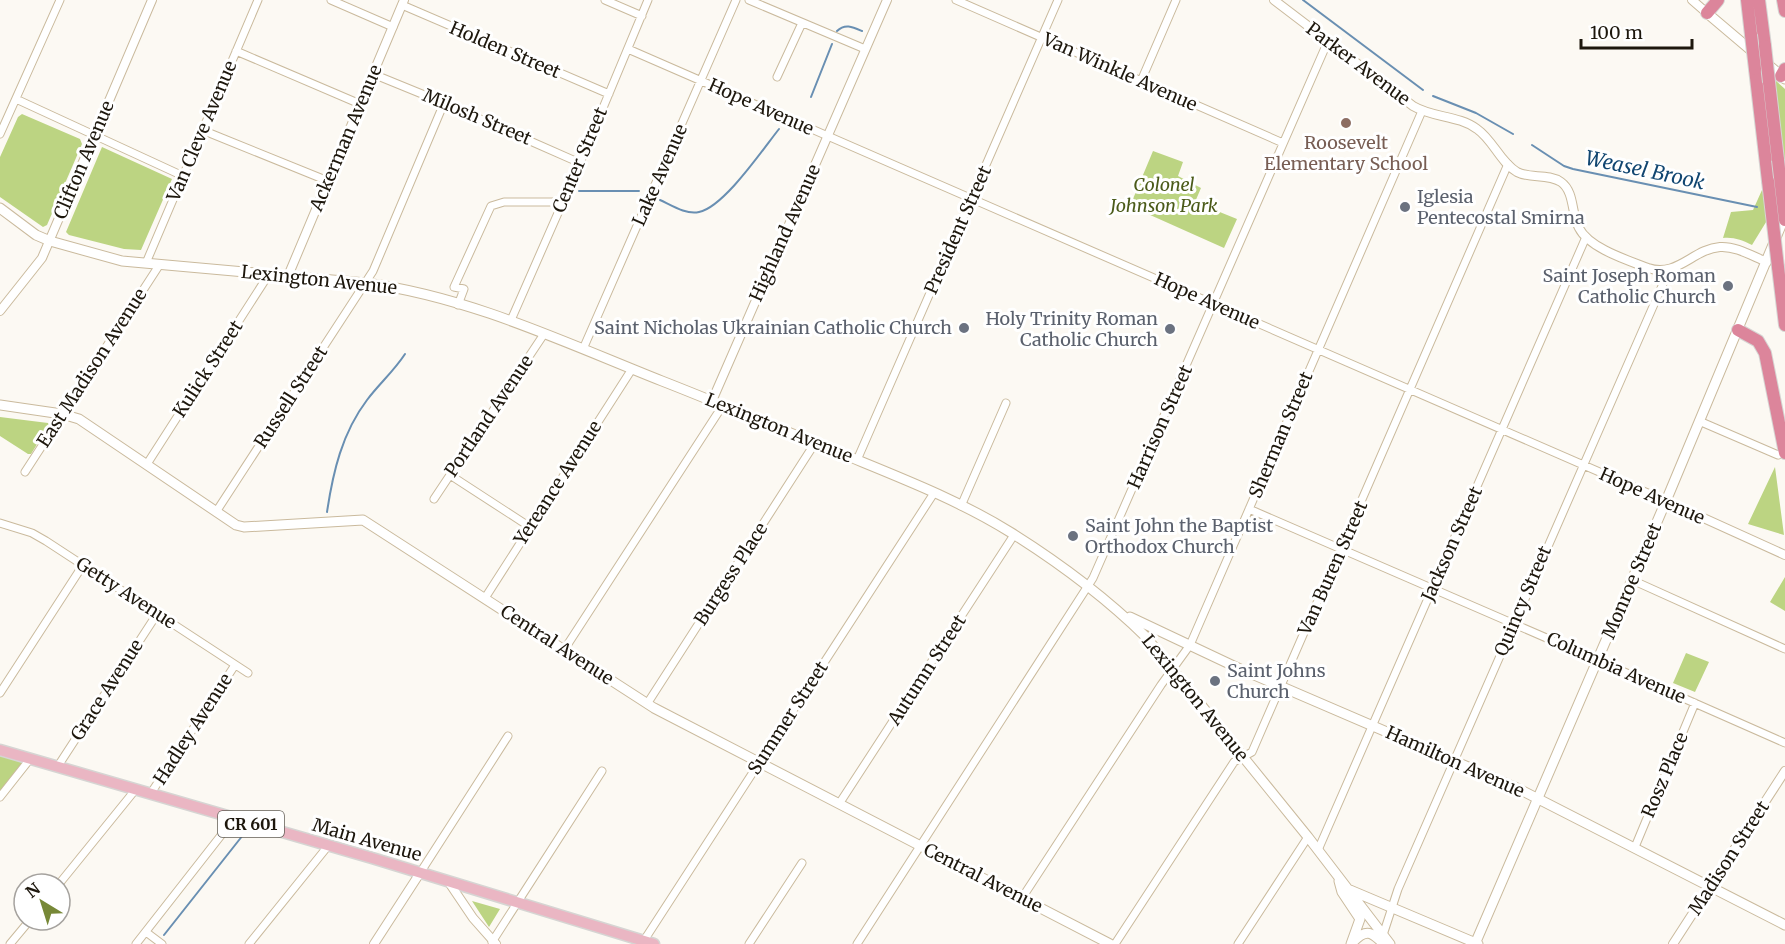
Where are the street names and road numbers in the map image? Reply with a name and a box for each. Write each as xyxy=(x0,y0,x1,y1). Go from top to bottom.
street label: Holden Street xyxy=(446,16,564,83)
street label: Parker Avenue xyxy=(1302,17,1415,110)
street label: Van Winkle Avenue xyxy=(1039,27,1201,116)
street label: Van Cleve Avenue xyxy=(161,57,242,206)
street label: Ackerman Avenue xyxy=(304,61,387,215)
street label: Hope Avenue xyxy=(705,73,818,140)
street label: Milosh Street xyxy=(419,83,535,150)
street label: Clifton Avenue xyxy=(48,97,119,223)
street label: Center Street xyxy=(547,104,612,216)
street label: Lake Avenue xyxy=(627,120,692,229)
street label: Highland Avenue xyxy=(744,161,825,305)
street label: President Street xyxy=(919,162,996,297)
street label: Lexington Avenue xyxy=(240,260,398,299)
street label: Hope Avenue xyxy=(1151,267,1264,334)
street label: East Madison Avenue xyxy=(32,284,152,452)
street label: Kulick Street xyxy=(168,316,247,422)
street label: Russell Street xyxy=(249,341,332,452)
street label: Portland Avenue xyxy=(439,350,538,481)
street label: Harrison Street xyxy=(1122,361,1197,492)
street label: Sherman Street xyxy=(1244,368,1318,501)
street label: Lexington Avenue xyxy=(702,388,856,468)
street label: Yereance Avenue xyxy=(508,416,606,550)
street label: Hope Avenue xyxy=(1596,462,1709,529)
street label: Jackson Street xyxy=(1416,483,1487,606)
street label: Van Buren Street xyxy=(1292,497,1372,640)
street label: Burgess Place xyxy=(689,518,772,630)
street label: Monroe Street xyxy=(1597,519,1666,642)
street label: Quincy Street xyxy=(1489,542,1556,659)
street label: Getty Avenue xyxy=(72,552,181,634)
street label: Central Avenue xyxy=(496,599,618,690)
street label: Autumn Street xyxy=(882,610,971,730)
street label: Columbia Avenue xyxy=(1543,627,1689,709)
street label: Lexington Avenue xyxy=(1137,630,1254,766)
street label: Grace Avenue xyxy=(65,635,148,745)
street label: Summer Street xyxy=(742,657,833,779)
street label: Hadley Avenue xyxy=(148,669,237,789)
street label: Hamilton Avenue xyxy=(1382,721,1528,802)
street label: Rosz Place xyxy=(1636,729,1693,821)
street label: Madison Street xyxy=(1683,796,1774,919)
road number: CR 601 xyxy=(218,811,284,837)
street label: Main Avenue xyxy=(310,813,424,866)
street label: Central Avenue xyxy=(920,838,1047,917)

